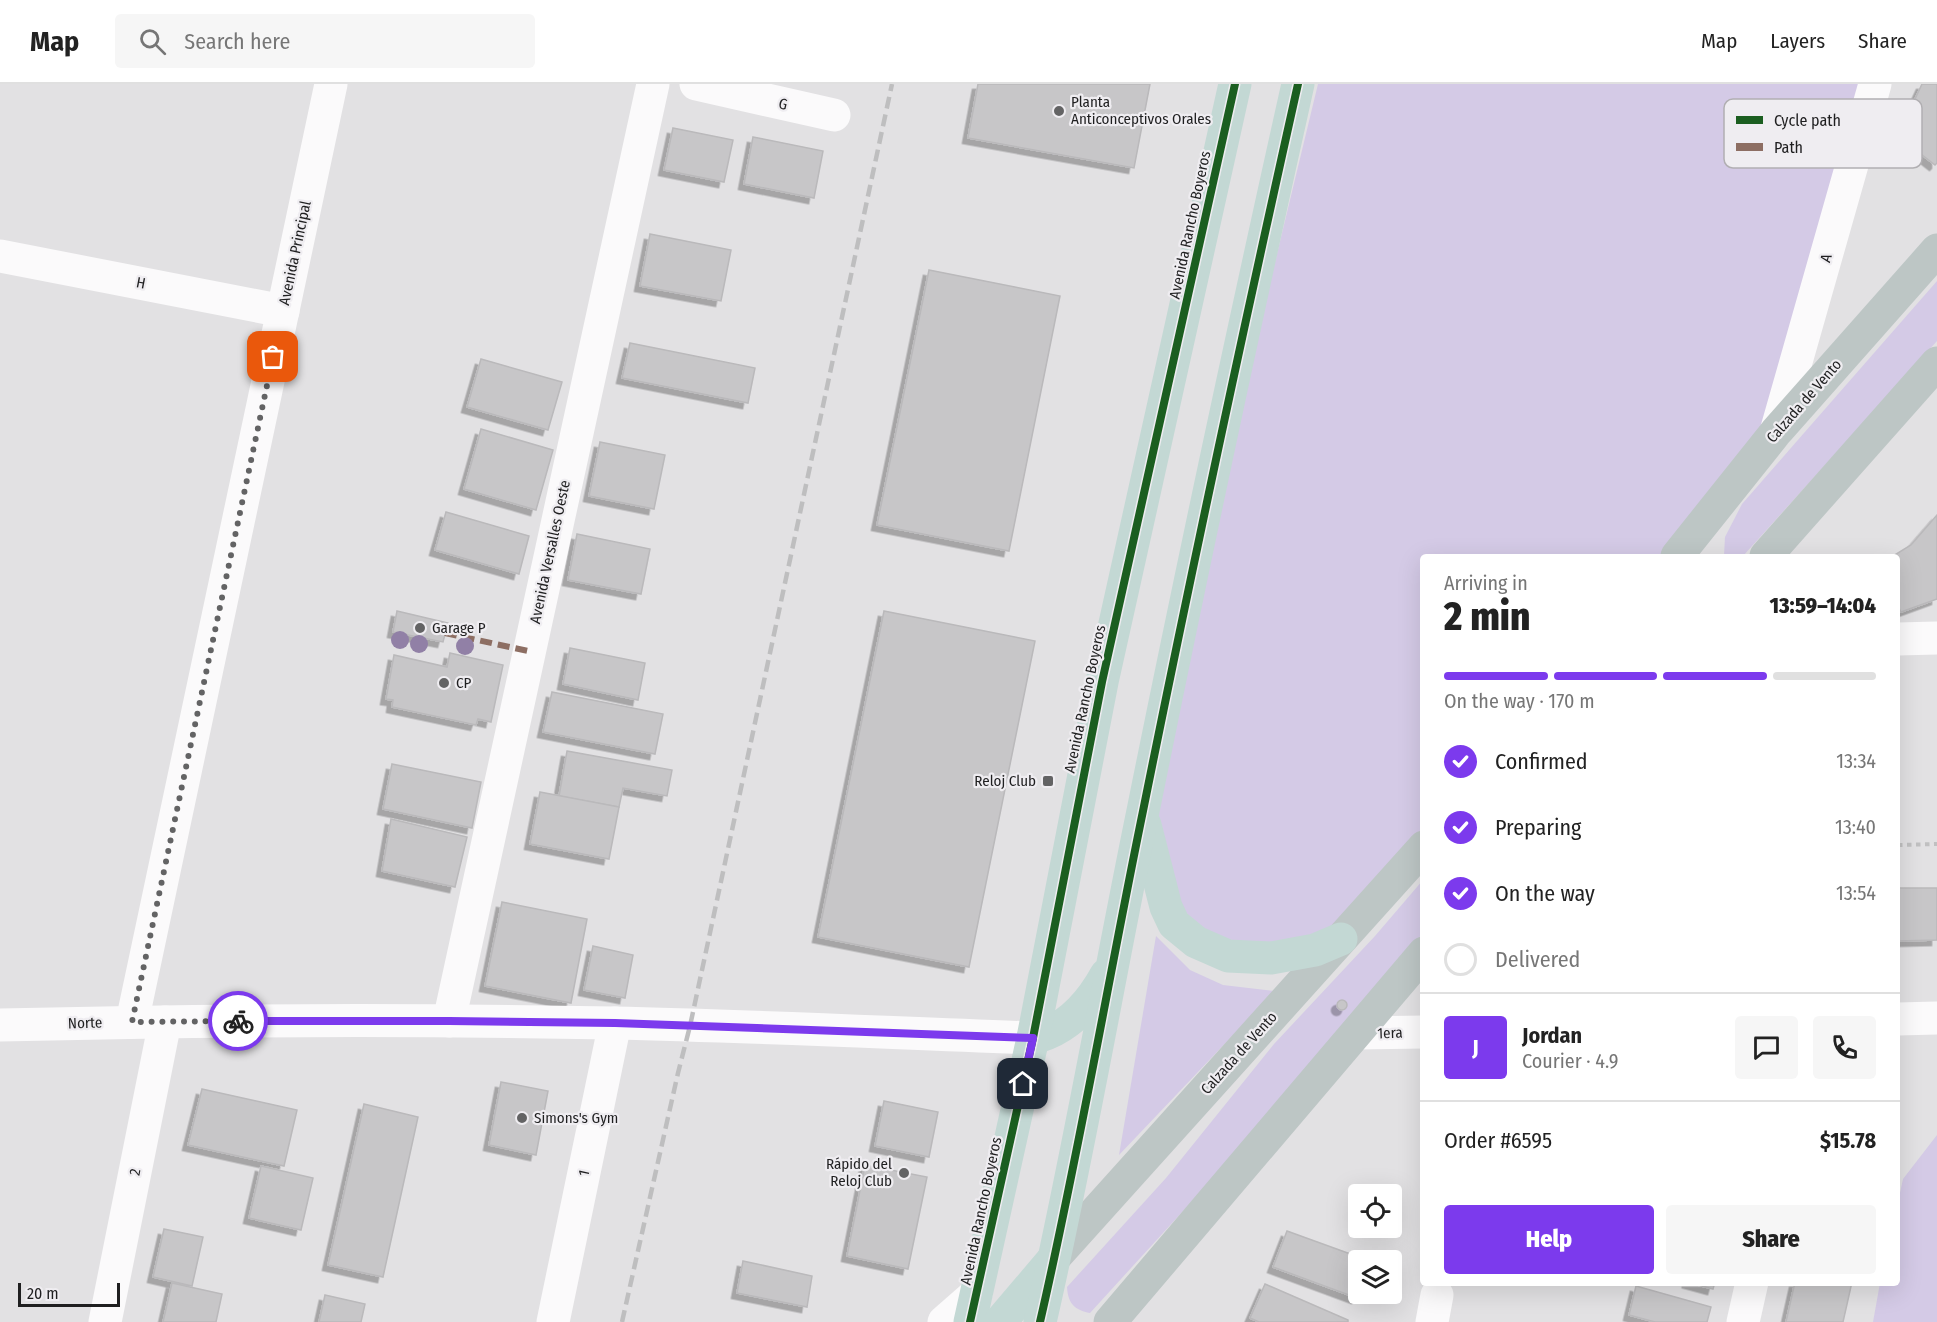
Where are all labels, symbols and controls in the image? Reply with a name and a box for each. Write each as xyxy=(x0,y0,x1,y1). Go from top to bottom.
search box xyxy=(115,14,535,68)
text: Map xyxy=(30,25,79,58)
icon: search xyxy=(136,25,169,58)
text: Search here xyxy=(184,28,290,55)
text: Map xyxy=(1701,28,1737,54)
text: Layers xyxy=(1770,28,1825,54)
text: Share xyxy=(1858,28,1907,54)
place label: Planta Anticonceptivos Orales xyxy=(1071,93,1211,128)
street label: G xyxy=(777,94,789,114)
legend xyxy=(1724,99,1922,168)
marker: Planta Anticonceptivos Orales xyxy=(1052,104,1066,118)
text: Cycle path xyxy=(1774,111,1841,130)
text: Path xyxy=(1774,138,1803,157)
street label: Avenida Rancho Boyeros xyxy=(1166,149,1214,301)
street label: Avenida Principal xyxy=(275,199,315,307)
street label: A xyxy=(1816,252,1836,264)
street label: H xyxy=(135,273,147,293)
pin xyxy=(247,331,298,382)
icon: bag xyxy=(256,340,289,373)
street label: Calzada de Vento xyxy=(1763,355,1845,446)
street label: Avenida Versalles Oeste xyxy=(526,479,574,625)
text: Arriving in xyxy=(1444,571,1528,595)
text: 13:59–14:04 xyxy=(1770,592,1876,619)
text: 2 min xyxy=(1444,594,1530,640)
place label: Garage P xyxy=(432,619,486,637)
marker: Garage P xyxy=(413,621,427,635)
street label: Avenida Rancho Boyeros xyxy=(1061,623,1109,775)
place label: CP xyxy=(456,674,472,692)
marker: CP xyxy=(437,676,451,690)
text: On the way · 170 m xyxy=(1444,689,1595,713)
icon: check xyxy=(1444,745,1477,778)
text: Confirmed xyxy=(1495,748,1588,775)
text: 13:34 xyxy=(1836,749,1876,773)
place label: Reloj Club xyxy=(974,772,1036,790)
marker: Reloj Club xyxy=(1041,774,1055,788)
icon: check xyxy=(1444,811,1477,844)
text: Preparing xyxy=(1495,814,1581,841)
text: 13:40 xyxy=(1835,815,1876,839)
icon: check xyxy=(1444,877,1477,910)
text: On the way xyxy=(1495,880,1595,907)
text: 13:54 xyxy=(1836,881,1876,905)
text: Delivered xyxy=(1495,946,1580,973)
courier xyxy=(208,991,268,1051)
icon: bike xyxy=(222,1005,255,1038)
street label: Calzada de Vento xyxy=(1197,1008,1281,1098)
street label: Norte xyxy=(68,1013,102,1033)
button: chat xyxy=(1735,1016,1798,1079)
button: phone xyxy=(1813,1016,1876,1079)
text: Jordan xyxy=(1522,1022,1582,1049)
street label: 1era xyxy=(1377,1024,1403,1042)
text: J xyxy=(1472,1034,1479,1061)
text: Courier · 4.9 xyxy=(1522,1049,1618,1073)
pin xyxy=(997,1058,1048,1109)
icon: home xyxy=(1006,1067,1039,1100)
place label: Simons's Gym xyxy=(534,1109,618,1127)
marker: Simons's Gym xyxy=(515,1111,529,1125)
text: Order #6595 xyxy=(1444,1127,1552,1154)
text: $15.78 xyxy=(1820,1127,1876,1154)
street label: Avenida Rancho Boyeros xyxy=(957,1135,1005,1287)
place label: Rápido del Reloj Club xyxy=(826,1155,892,1190)
marker: Rápido del Reloj Club xyxy=(897,1166,911,1180)
street label: 2 xyxy=(126,1167,145,1177)
street label: 1 xyxy=(575,1168,593,1178)
map controls xyxy=(1348,1184,1402,1304)
button: locate xyxy=(1348,1184,1402,1238)
button: Help xyxy=(1444,1205,1654,1274)
button: Share xyxy=(1666,1205,1876,1274)
button: layers xyxy=(1348,1250,1402,1304)
scale bar xyxy=(18,1280,120,1308)
text: 20 m xyxy=(27,1284,58,1303)

